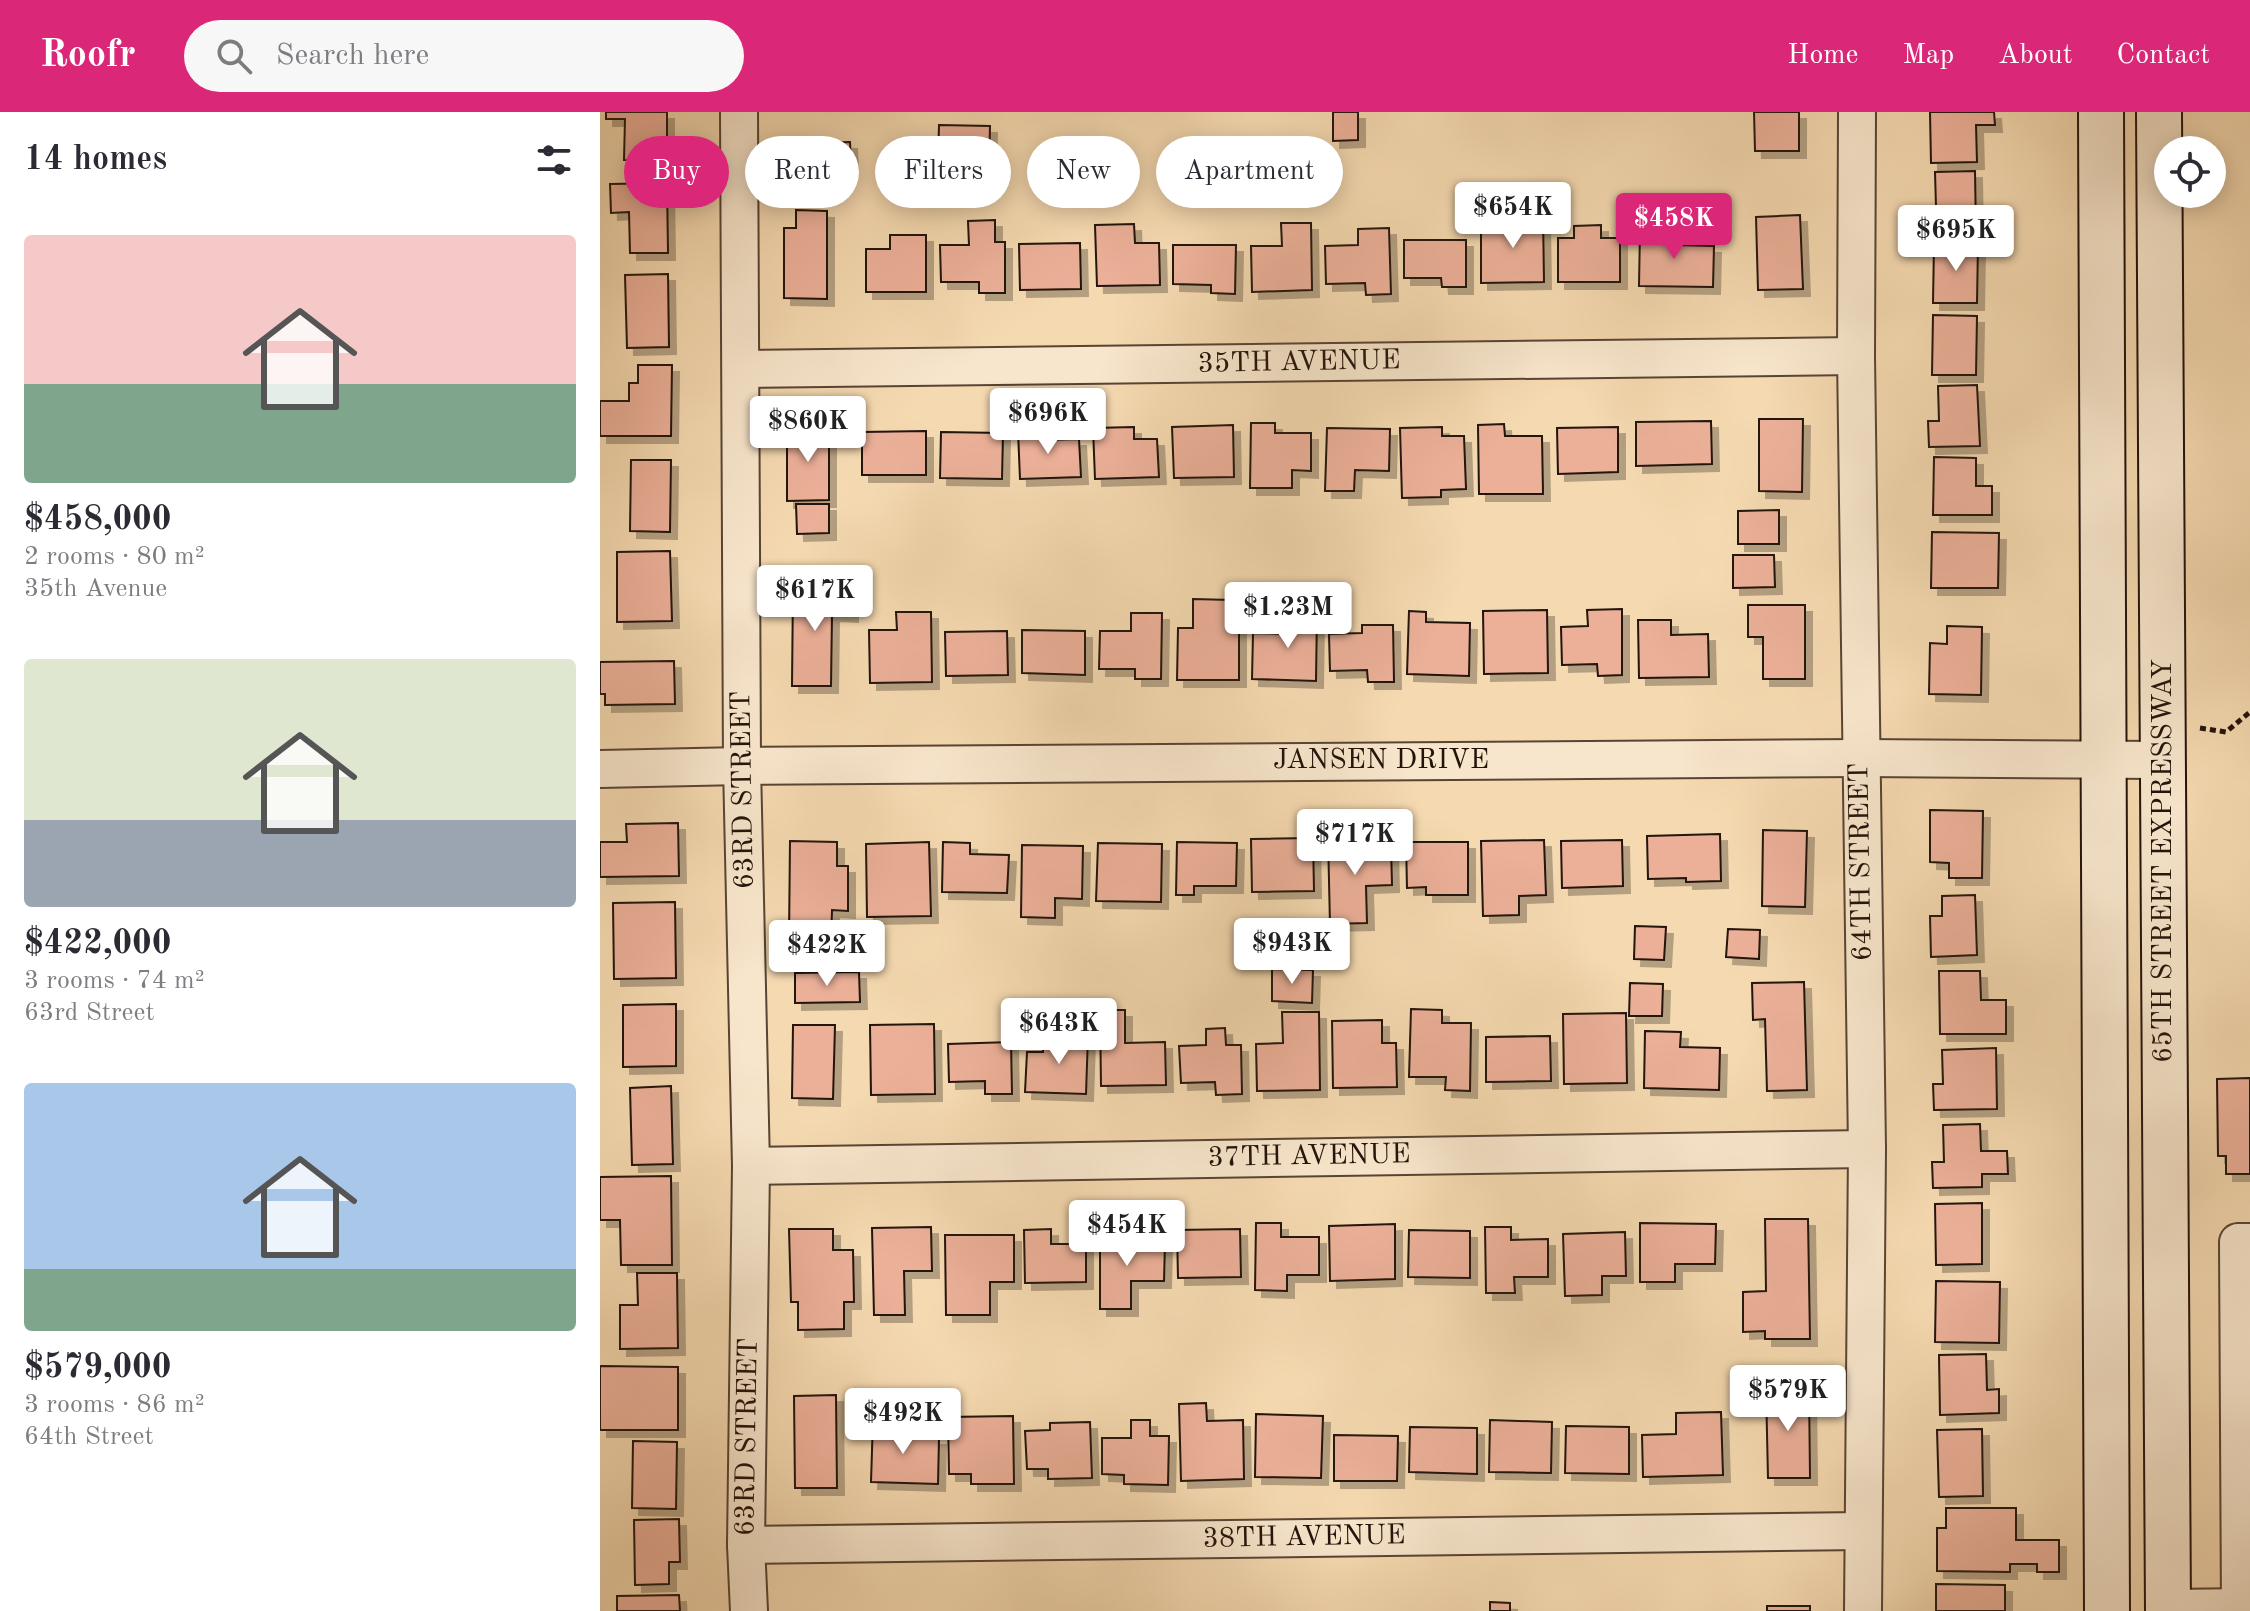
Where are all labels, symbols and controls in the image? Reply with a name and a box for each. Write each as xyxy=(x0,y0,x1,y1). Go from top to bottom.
search box xyxy=(184,20,744,92)
icon: search xyxy=(212,34,256,78)
text: Roofr xyxy=(40,37,136,75)
text: Search here xyxy=(276,41,429,71)
text: Home xyxy=(1787,42,1858,70)
text: Map xyxy=(1902,42,1954,70)
text: About xyxy=(1998,42,2073,70)
text: Contact xyxy=(2117,42,2210,70)
chip: Buy xyxy=(624,136,729,208)
chip: Rent xyxy=(745,136,859,208)
chip: Filters xyxy=(875,136,1011,208)
chip: New xyxy=(1027,136,1140,208)
chip: Apartment xyxy=(1156,136,1343,208)
map controls xyxy=(2154,136,2226,208)
button: locate xyxy=(2154,136,2226,208)
icon: filters xyxy=(532,138,576,182)
text: 14 homes xyxy=(24,143,167,177)
pin: $654K xyxy=(1457,182,1569,250)
pin: $458K xyxy=(1618,193,1730,261)
text: $654K xyxy=(1473,195,1553,221)
pin: $695K xyxy=(1900,205,2012,273)
text: $458K xyxy=(1634,206,1714,232)
text: $695K xyxy=(1916,218,1996,244)
icon: home xyxy=(228,287,372,431)
street label: 35TH AVENUE xyxy=(1197,347,1401,379)
pin: $696K xyxy=(992,388,1104,456)
pin: $860K xyxy=(752,396,864,464)
text: $696K xyxy=(1008,401,1088,427)
text: $860K xyxy=(768,409,848,435)
text: $458,000 xyxy=(24,503,172,537)
text: 2 rooms · 80 m² xyxy=(24,544,205,570)
pin: $617K xyxy=(759,565,871,633)
text: 35th Avenue xyxy=(24,576,167,602)
text: $617K xyxy=(775,578,855,604)
pin: $1.23M xyxy=(1223,582,1353,650)
text: $1.23M xyxy=(1243,595,1333,621)
street label: 65TH STREET EXPRESSWAY xyxy=(2150,659,2178,1063)
street label: 63RD STREET xyxy=(728,691,760,889)
icon: home xyxy=(228,711,372,855)
street label: JANSEN DRIVE xyxy=(1273,747,1489,775)
street label: 64TH STREET xyxy=(1846,763,1878,961)
pin: $717K xyxy=(1299,809,1411,877)
text: $717K xyxy=(1315,822,1395,848)
pin: $943K xyxy=(1236,918,1348,986)
pin: $422K xyxy=(771,920,883,988)
text: $422,000 xyxy=(24,927,172,961)
text: $943K xyxy=(1252,931,1332,957)
text: $422K xyxy=(787,933,867,959)
text: 3 rooms · 74 m² xyxy=(24,968,205,994)
pin: $643K xyxy=(1003,998,1115,1066)
text: 63rd Street xyxy=(24,1000,155,1026)
text: $643K xyxy=(1019,1011,1099,1037)
icon: home xyxy=(228,1135,372,1279)
street label: 37TH AVENUE xyxy=(1207,1141,1411,1173)
pin: $454K xyxy=(1071,1200,1183,1268)
text: $454K xyxy=(1087,1213,1167,1239)
street label: 63RD STREET xyxy=(732,1338,764,1536)
text: $579,000 xyxy=(24,1351,172,1385)
pin: $579K xyxy=(1732,1365,1844,1433)
text: $579K xyxy=(1748,1378,1828,1404)
pin: $492K xyxy=(847,1388,959,1456)
text: 3 rooms · 86 m² xyxy=(24,1392,205,1418)
text: $492K xyxy=(863,1401,943,1427)
text: 64th Street xyxy=(24,1424,154,1450)
street label: 38TH AVENUE xyxy=(1202,1522,1406,1554)

